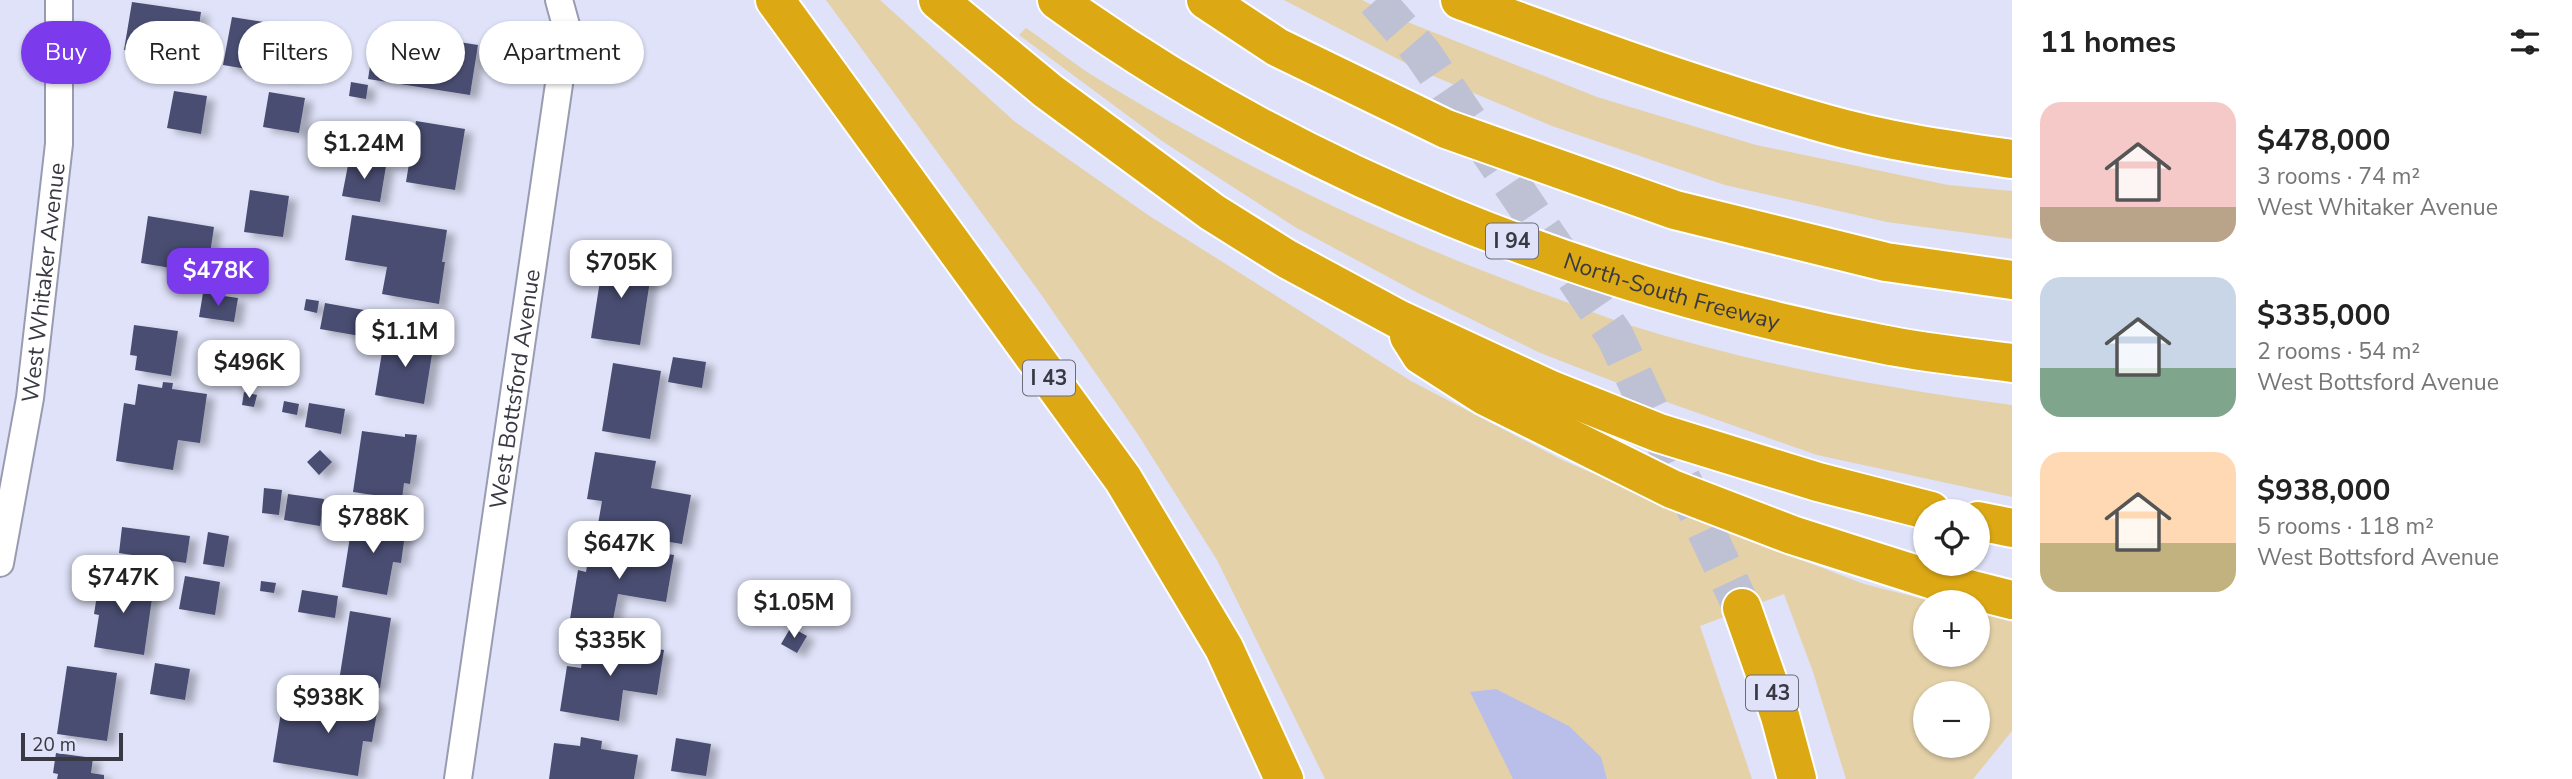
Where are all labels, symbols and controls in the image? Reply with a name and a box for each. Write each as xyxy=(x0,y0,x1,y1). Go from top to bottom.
chip: Buy xyxy=(21,21,111,84)
chip: Rent xyxy=(125,21,224,84)
chip: Filters xyxy=(238,21,352,84)
chip: New xyxy=(366,21,465,84)
chip: Apartment xyxy=(479,21,644,84)
text: 11 homes xyxy=(2040,22,2176,63)
icon: filters xyxy=(2506,23,2544,61)
text: $478,000 xyxy=(2257,120,2390,161)
pin: $1.24M xyxy=(307,122,421,181)
text: $1.24M xyxy=(324,128,404,159)
icon: home xyxy=(2096,130,2180,214)
street label: West Whitaker Avenue xyxy=(15,161,73,404)
text: 3 rooms · 74 m² xyxy=(2257,161,2420,192)
text: West Whitaker Avenue xyxy=(2257,192,2498,223)
road number: I 94 xyxy=(1486,224,1538,258)
pin: $705K xyxy=(572,240,670,300)
street label: North-South Freeway xyxy=(1559,245,1783,338)
text: $705K xyxy=(586,247,656,278)
pin: $478K xyxy=(169,248,267,308)
text: $478K xyxy=(183,255,253,286)
street label: West Bottsford Avenue xyxy=(482,267,548,511)
text: $335,000 xyxy=(2257,295,2390,336)
icon: home xyxy=(2096,305,2180,389)
pin: $1.1M xyxy=(356,310,454,369)
text: $1.1M xyxy=(371,316,439,347)
text: 2 rooms · 54 m² xyxy=(2257,336,2420,367)
pin: $496K xyxy=(200,340,298,400)
text: $496K xyxy=(214,347,284,378)
road number: I 43 xyxy=(1023,360,1075,396)
text: West Bottsford Avenue xyxy=(2257,367,2499,398)
text: $938,000 xyxy=(2257,470,2390,511)
icon: home xyxy=(2096,480,2180,564)
pin: $788K xyxy=(324,496,422,555)
map controls xyxy=(1913,499,1990,758)
button: locate xyxy=(1913,499,1990,576)
text: $788K xyxy=(338,502,408,533)
text: 5 rooms · 118 m² xyxy=(2257,511,2434,542)
pin: $647K xyxy=(570,522,668,581)
text: $647K xyxy=(584,528,654,559)
text: West Bottsford Avenue xyxy=(2257,542,2499,573)
pin: $747K xyxy=(74,556,172,615)
text: $747K xyxy=(88,562,158,593)
pin: $1.05M xyxy=(737,580,851,640)
text: $1.05M xyxy=(754,587,834,618)
button: + xyxy=(1913,590,1990,667)
pin: $335K xyxy=(561,618,659,678)
text: $335K xyxy=(575,625,645,656)
pin: $938K xyxy=(279,676,377,735)
road number: I 43 xyxy=(1746,676,1798,710)
button: − xyxy=(1913,681,1990,758)
text: $938K xyxy=(293,682,363,713)
scale bar xyxy=(21,730,122,762)
text: 20 m xyxy=(32,732,76,758)

